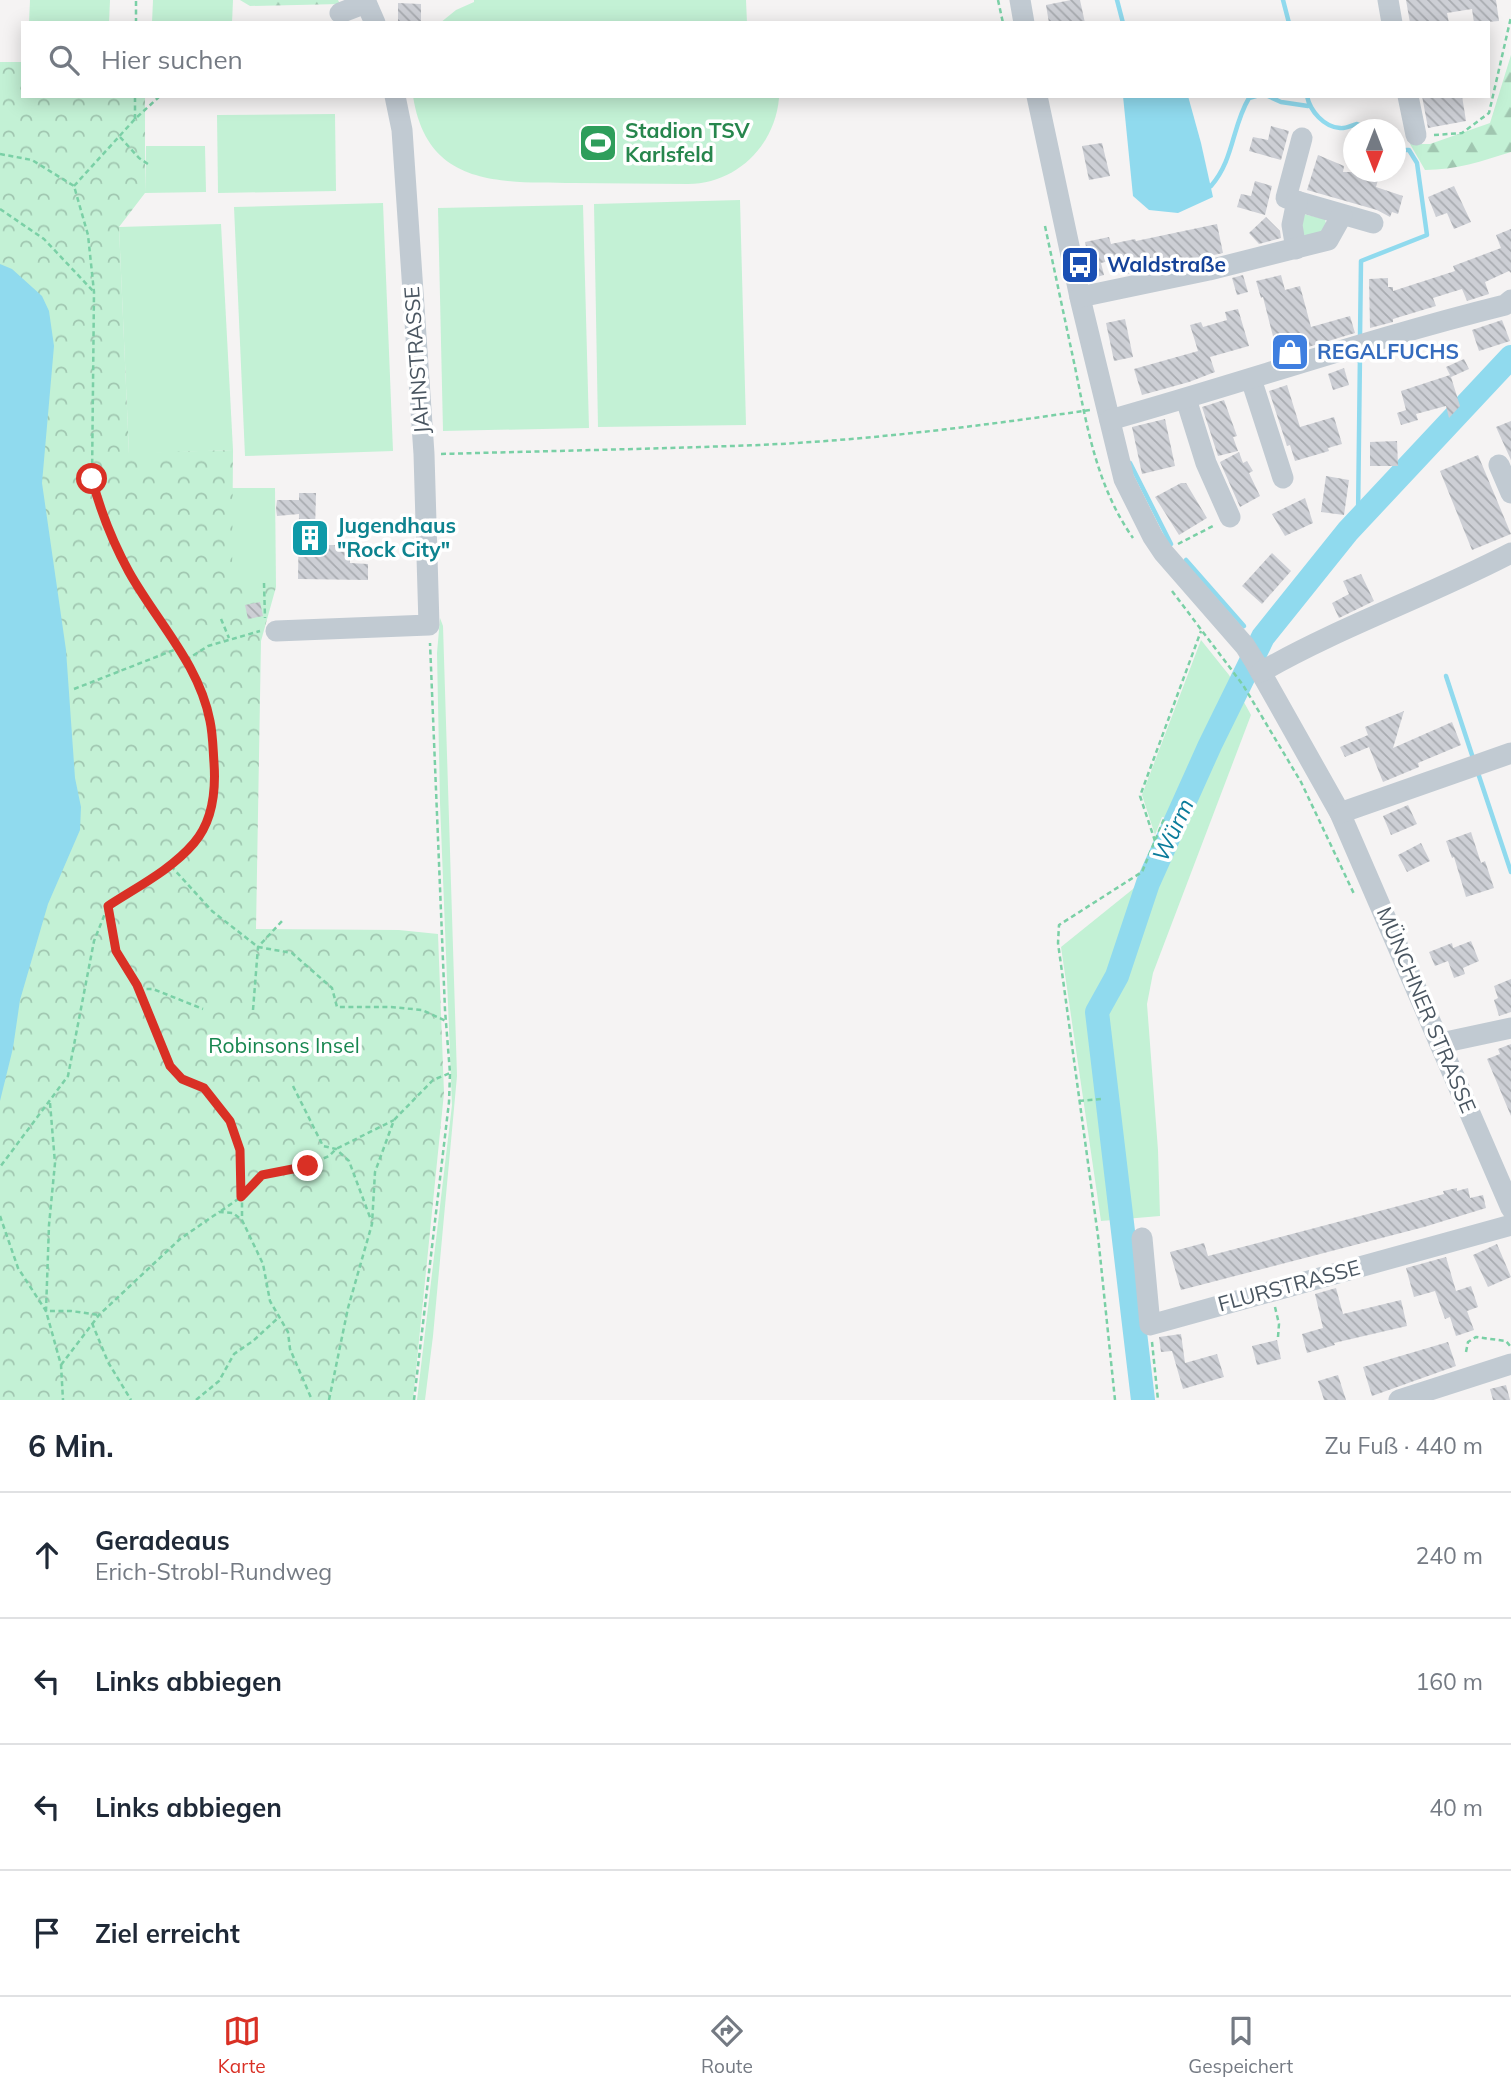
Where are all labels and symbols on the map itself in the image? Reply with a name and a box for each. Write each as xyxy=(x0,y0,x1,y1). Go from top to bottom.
place label: Stadion TSV Karlsfeld xyxy=(625,117,751,167)
north arrow xyxy=(1343,119,1406,182)
sports icon: Stadion TSV Karlsfeld xyxy=(577,122,619,164)
bus stop icon: Waldstraße xyxy=(1059,244,1101,286)
place label: Waldstraße xyxy=(1107,251,1226,277)
street label: JAHNSTRASSE xyxy=(398,285,434,435)
shop icon: REGALFUCHS xyxy=(1269,331,1311,373)
place label: REGALFUCHS xyxy=(1317,338,1459,364)
route start xyxy=(76,463,107,494)
place label: Jugendhaus "Rock City" xyxy=(337,512,456,562)
building icon: Jugendhaus "Rock City" xyxy=(289,517,331,559)
water label: Würm xyxy=(1145,794,1200,866)
street label: MÜNCHNER STRASSE xyxy=(1372,903,1482,1116)
park label: Robinsons Insel xyxy=(208,1032,360,1058)
route end xyxy=(292,1150,323,1181)
street label: FLURSTRASSE xyxy=(1215,1254,1363,1316)

